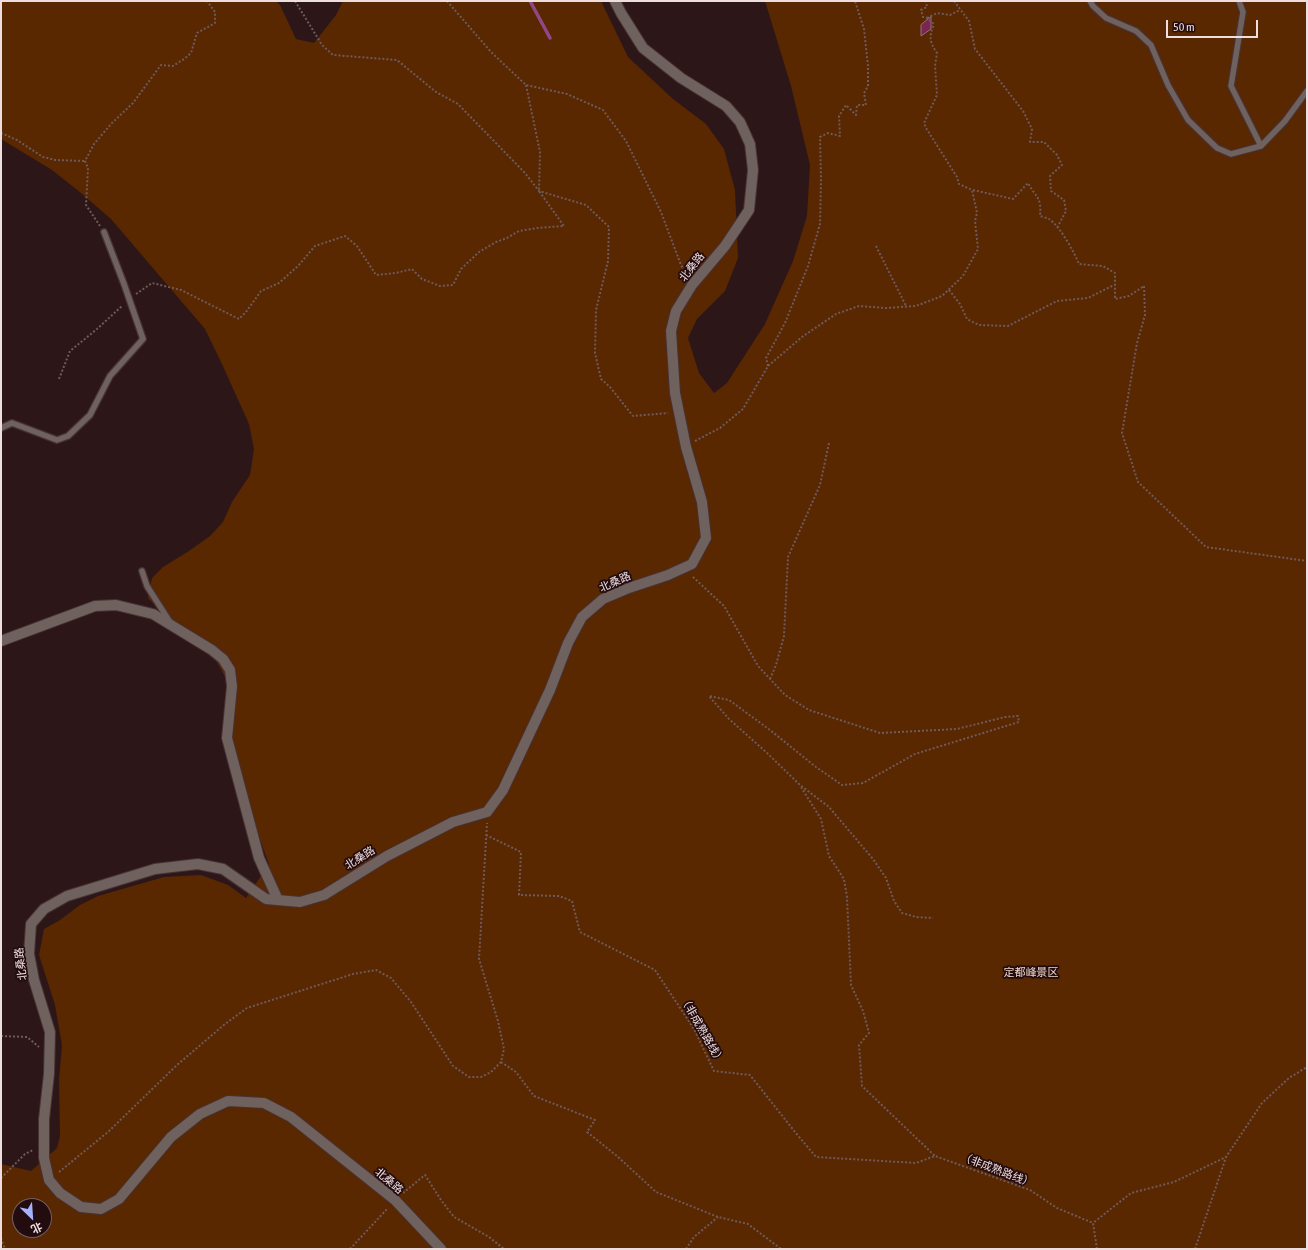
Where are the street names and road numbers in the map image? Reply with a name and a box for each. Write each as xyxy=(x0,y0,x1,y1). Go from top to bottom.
street label: 北桑路 xyxy=(677,250,707,284)
street label: 北桑路 xyxy=(597,569,633,595)
street label: 北桑路 xyxy=(343,844,377,872)
street label: 北桑路 xyxy=(12,947,30,981)
street label: （非成熟路线） xyxy=(677,993,727,1067)
street label: （非成熟路线） xyxy=(959,1150,1035,1190)
street label: 北桑路 xyxy=(372,1165,406,1197)

